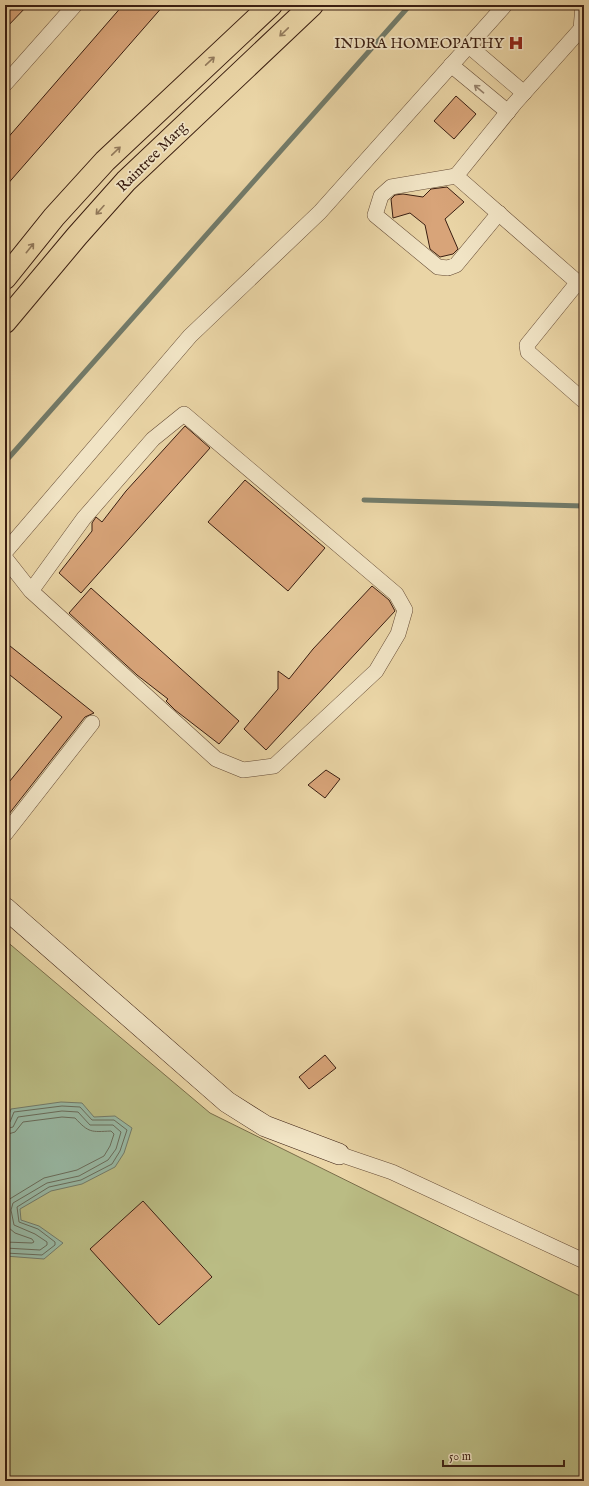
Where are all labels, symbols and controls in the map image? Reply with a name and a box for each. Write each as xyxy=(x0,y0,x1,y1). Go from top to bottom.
one-way arrow xyxy=(279,27,289,37)
place label: INDRA HOMEOPATHY xyxy=(334,34,505,53)
hospital icon: INDRA HOMEOPATHY xyxy=(507,34,525,52)
one-way arrow xyxy=(205,57,215,66)
one-way arrow xyxy=(474,84,485,93)
street label: Raintree Marg xyxy=(113,117,192,196)
one-way arrow xyxy=(111,146,121,156)
one-way arrow xyxy=(95,205,105,215)
one-way arrow xyxy=(25,243,34,253)
scale bar xyxy=(443,1442,564,1468)
text: 50 m xyxy=(449,1449,471,1464)

